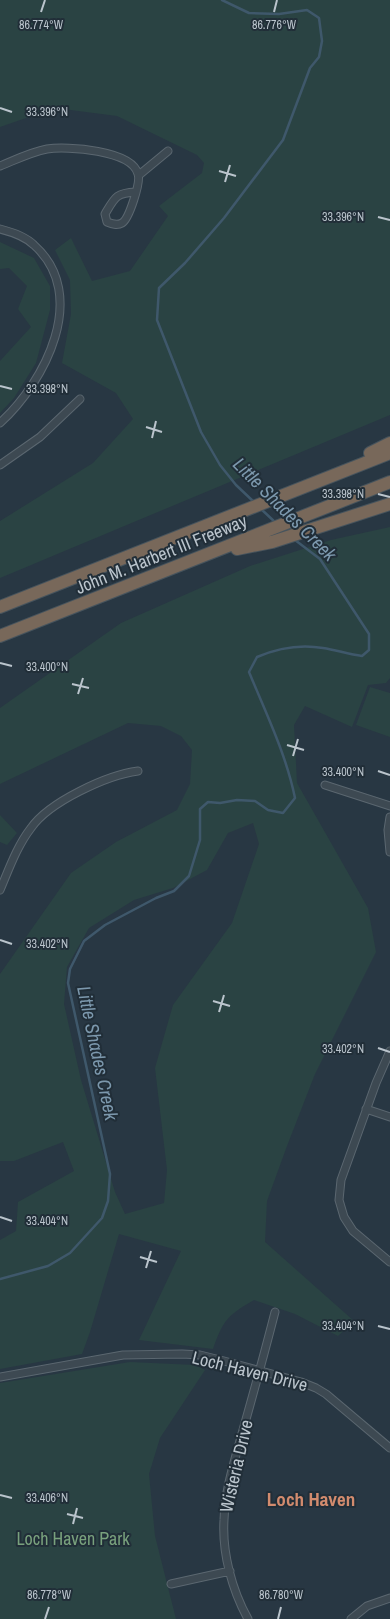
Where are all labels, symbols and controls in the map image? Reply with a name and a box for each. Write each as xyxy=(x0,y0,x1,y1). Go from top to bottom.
text: 86.774°W xyxy=(19,17,64,33)
text: 86.776°W xyxy=(252,17,297,33)
text: 33.396°N xyxy=(26,104,68,120)
text: 33.396°N xyxy=(322,209,364,225)
text: 33.398°N xyxy=(26,381,68,397)
water label: Little Shades Creek xyxy=(227,451,343,567)
text: 33.398°N xyxy=(322,486,364,502)
street label: John M. Harbert III Freeway xyxy=(72,508,251,600)
text: 33.400°N xyxy=(26,659,68,675)
text: 33.400°N xyxy=(322,764,364,780)
text: 33.402°N xyxy=(26,936,68,952)
water label: Little Shades Creek xyxy=(71,983,125,1124)
text: 33.402°N xyxy=(322,1041,364,1057)
text: 33.404°N xyxy=(26,1213,68,1229)
text: 33.404°N xyxy=(322,1318,364,1334)
street label: Loch Haven Drive xyxy=(190,1345,310,1397)
street label: Wisteria Drive xyxy=(213,1417,259,1515)
district label: Loch Haven xyxy=(267,1486,355,1512)
text: 33.406°N xyxy=(26,1490,68,1506)
park label: Loch Haven Park xyxy=(16,1526,130,1551)
text: 86.778°W xyxy=(27,1587,72,1603)
text: 86.780°W xyxy=(259,1587,304,1603)

